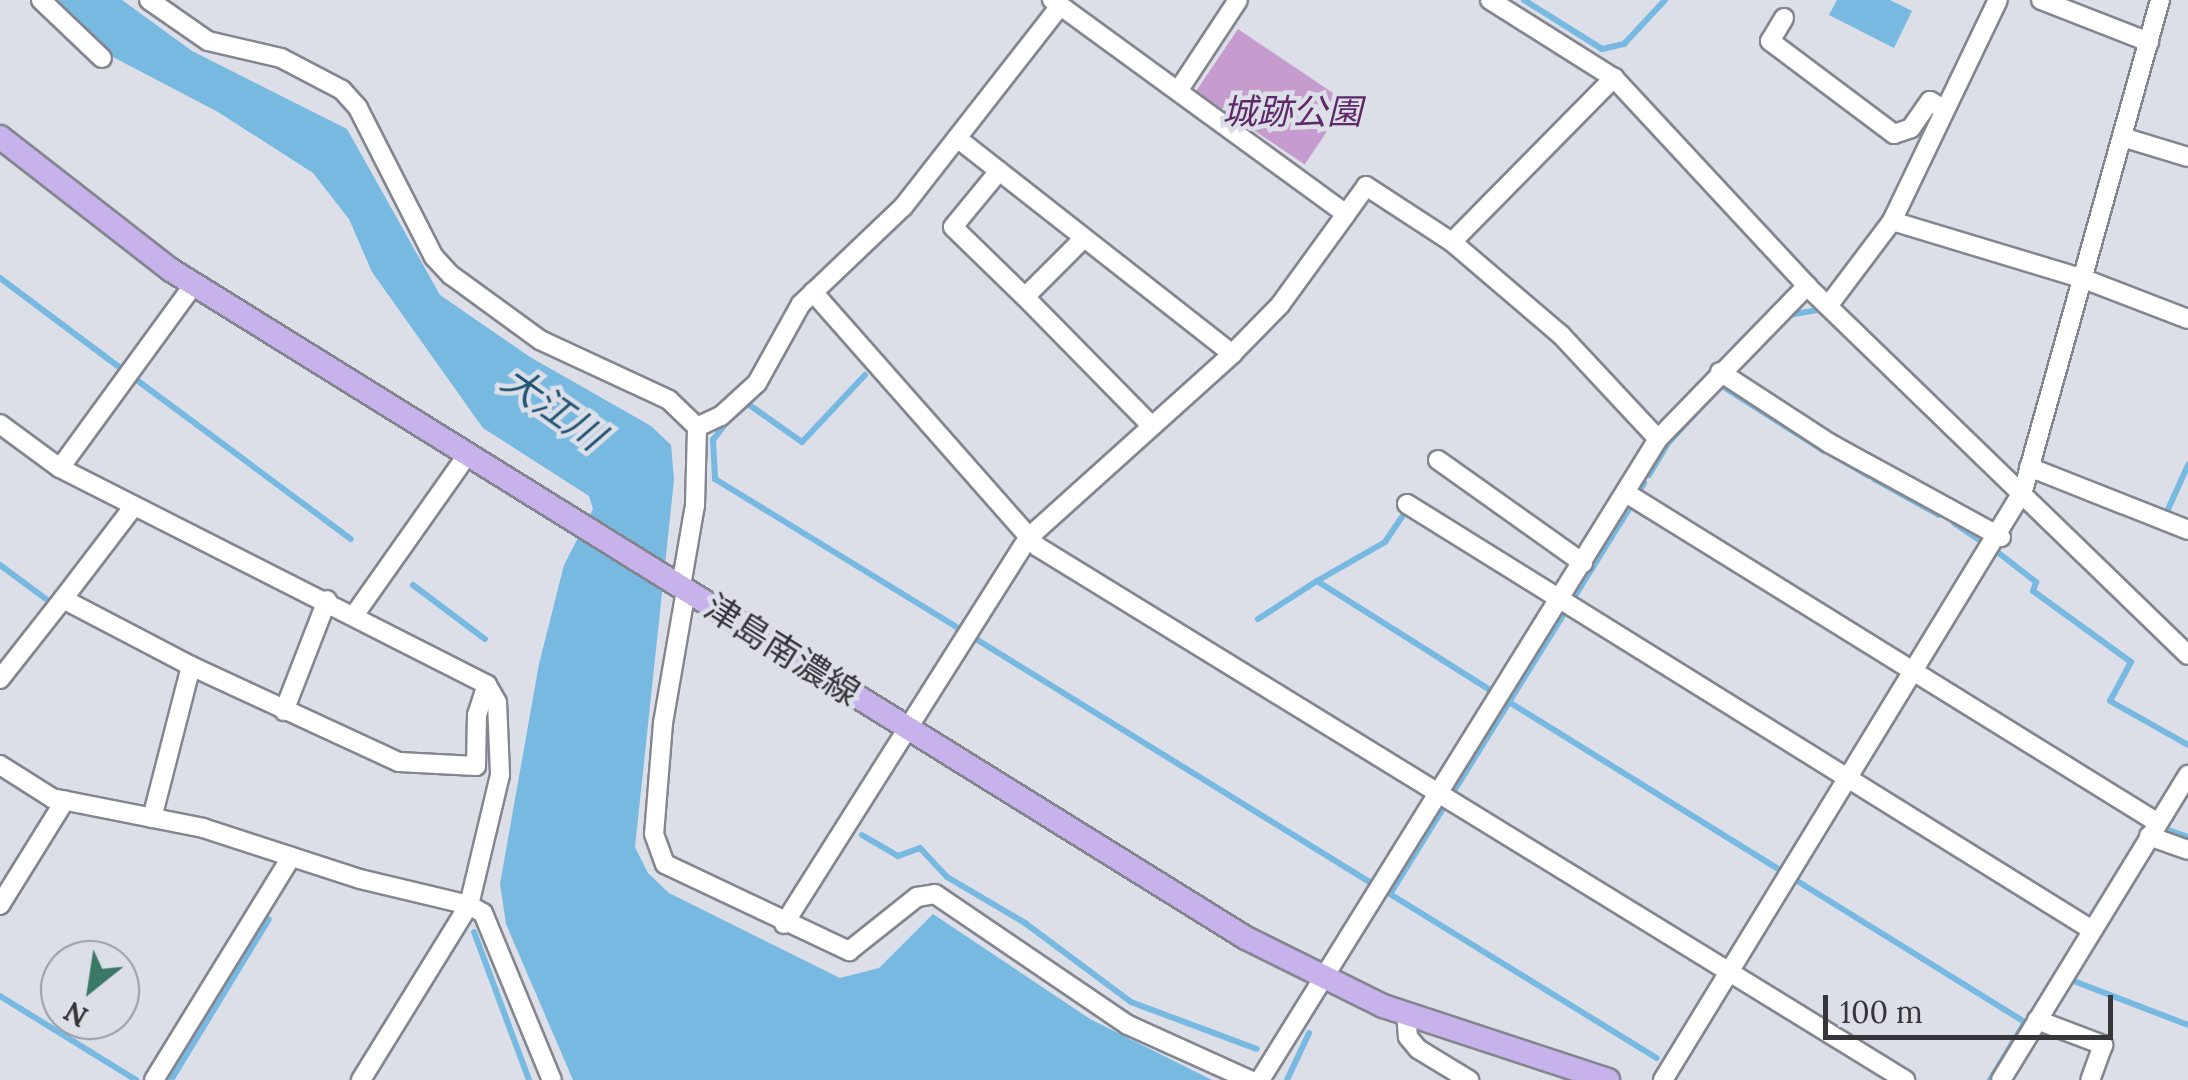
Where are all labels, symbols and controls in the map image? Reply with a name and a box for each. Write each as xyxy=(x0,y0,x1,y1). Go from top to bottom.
park label: 城跡公園 xyxy=(1222,91,1362,133)
water label: 大江川 xyxy=(493,357,613,459)
street label: 津島南濃線 xyxy=(697,586,867,714)
north arrow xyxy=(40,940,140,1040)
scale bar xyxy=(1828,975,2118,1037)
text: N xyxy=(58,993,94,1035)
text: 100 m xyxy=(1840,993,1923,1031)

